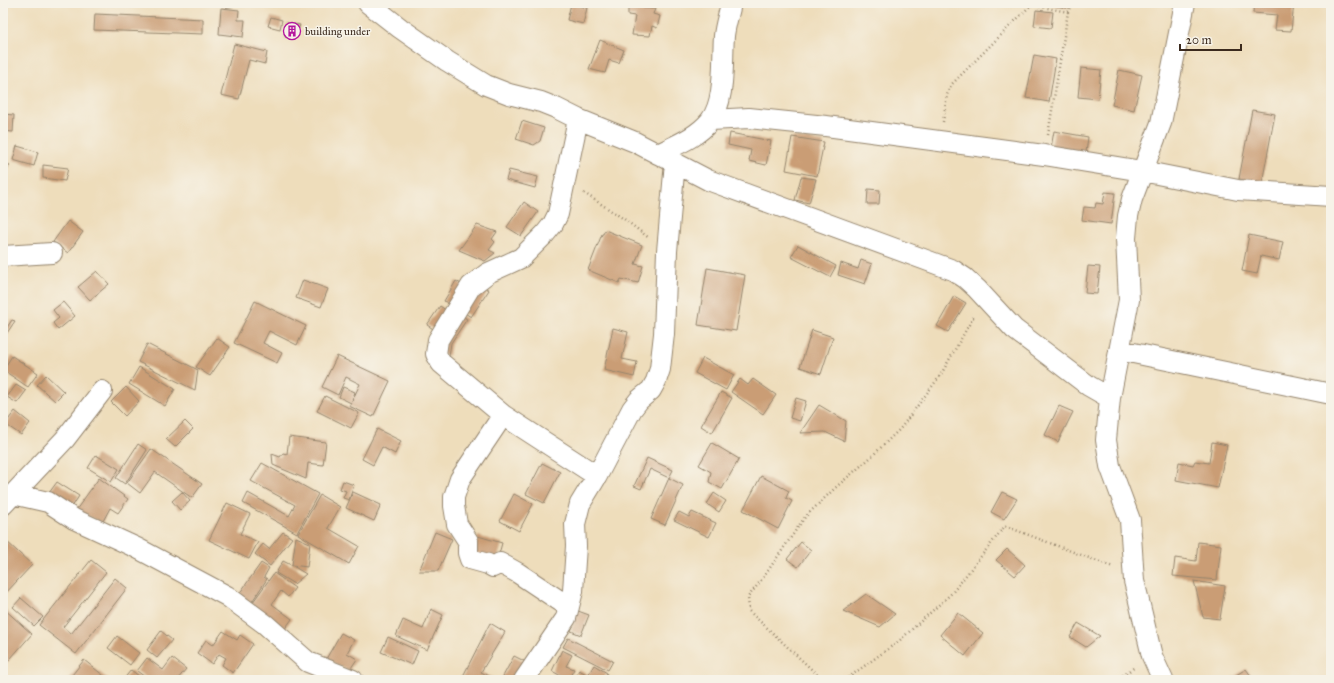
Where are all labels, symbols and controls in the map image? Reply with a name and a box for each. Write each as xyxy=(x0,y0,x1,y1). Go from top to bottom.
building icon: building under xyxy=(282,21,302,41)
place label: building under xyxy=(305,25,371,38)
scale bar xyxy=(1180,26,1241,52)
text: 20 m xyxy=(1186,33,1212,47)

